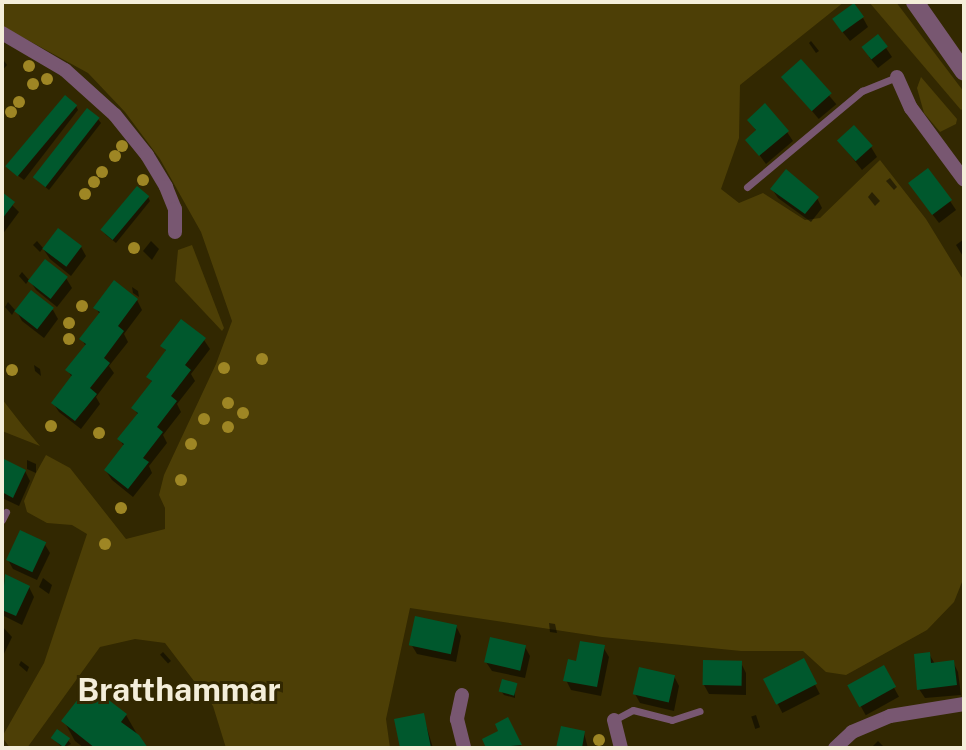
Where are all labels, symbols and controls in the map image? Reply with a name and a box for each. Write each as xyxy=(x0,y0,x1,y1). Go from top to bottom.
district label: Bratthammar xyxy=(77,671,281,709)

